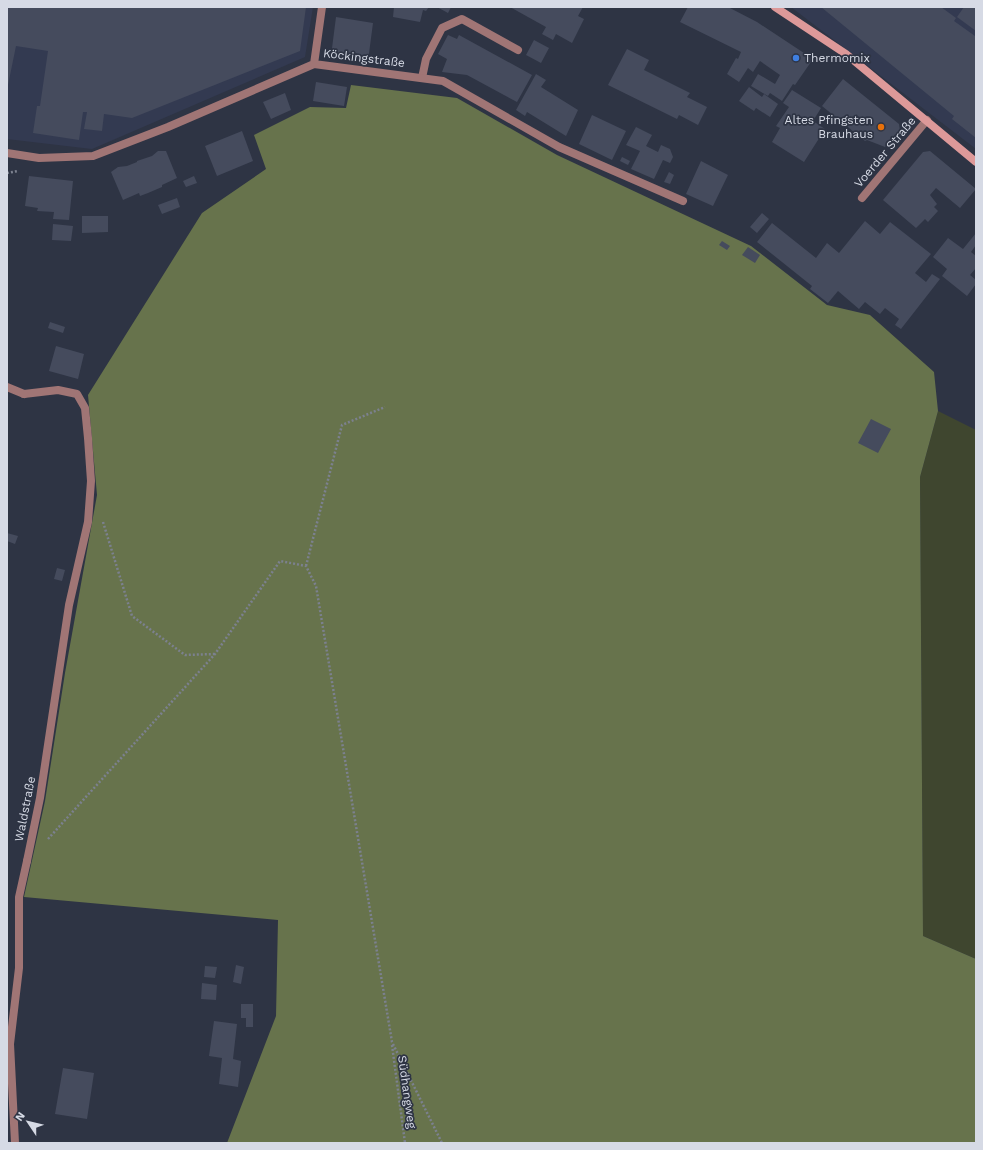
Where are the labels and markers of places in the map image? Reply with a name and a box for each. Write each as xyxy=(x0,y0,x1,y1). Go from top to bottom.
place label: Thermomix xyxy=(804,51,870,65)
marker: Thermomix xyxy=(791,53,801,63)
place label: Altes Pfingsten Brauhaus xyxy=(785,113,873,141)
marker: Altes Pfingsten Brauhaus xyxy=(876,122,886,132)

